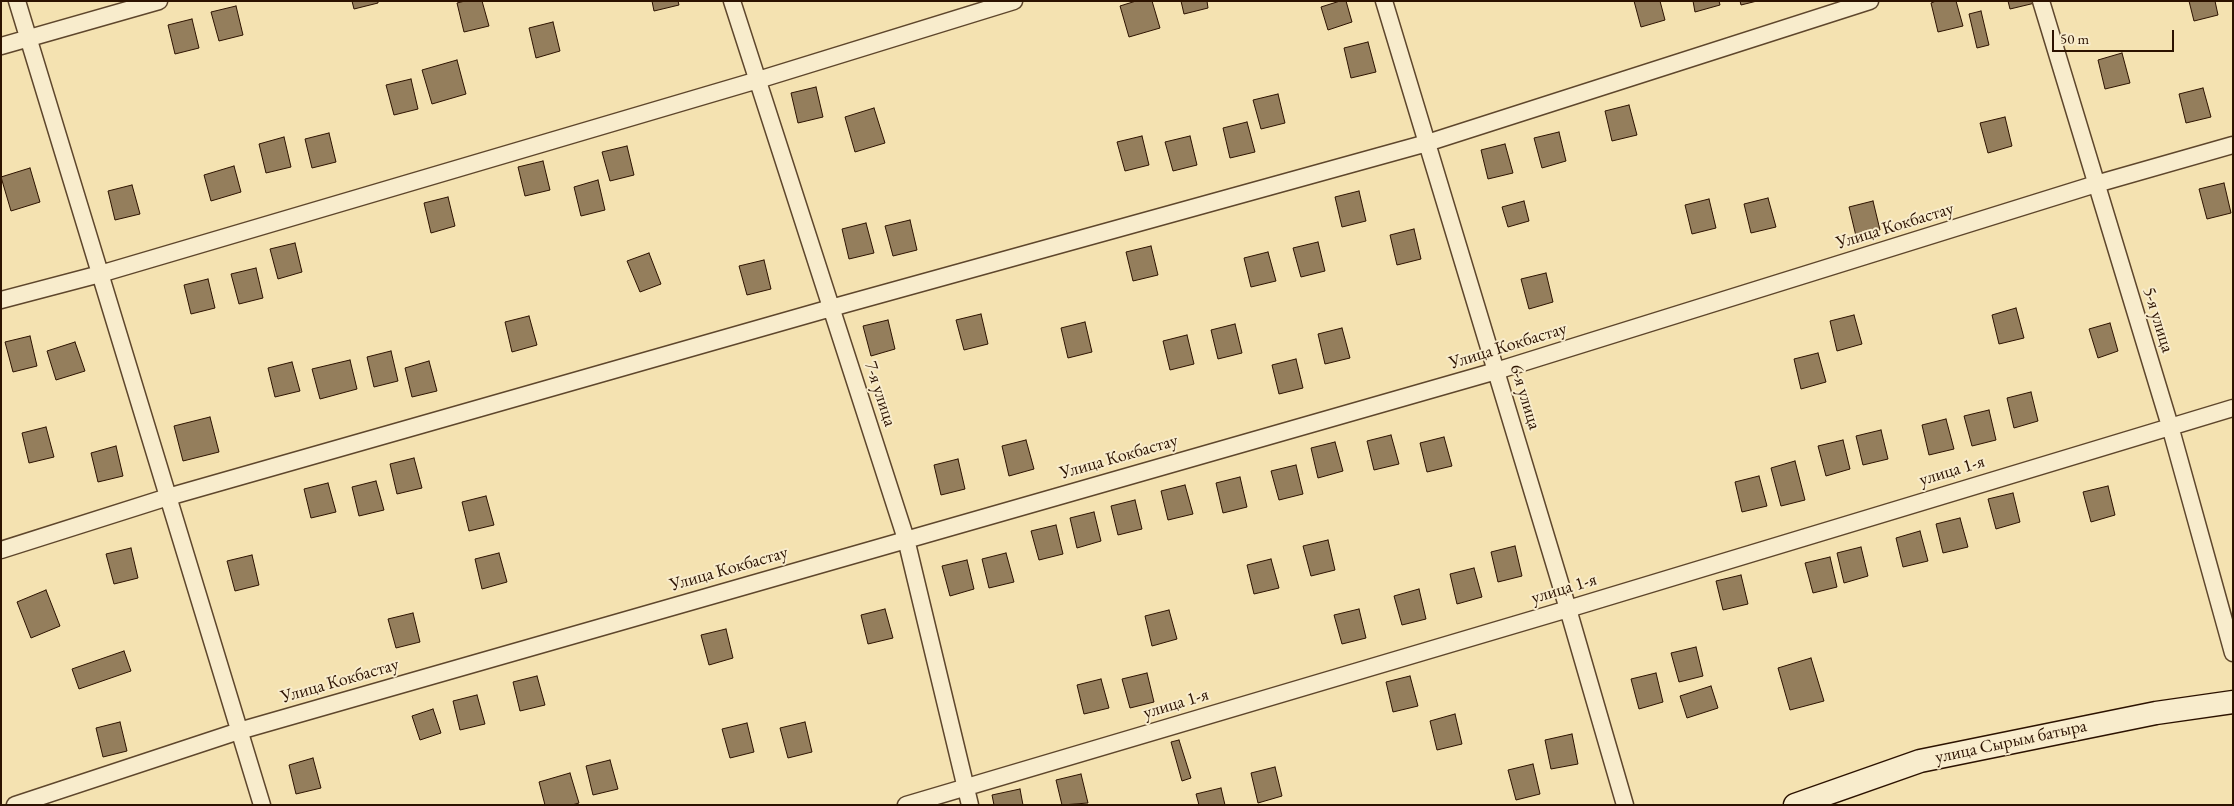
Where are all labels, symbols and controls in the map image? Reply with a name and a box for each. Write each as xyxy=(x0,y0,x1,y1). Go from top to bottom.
scale bar xyxy=(2054,20,2176,52)
text: 50 m xyxy=(2060,29,2089,48)
street label: Улица Кокбастау xyxy=(1834,198,1956,254)
street label: 5-я улица xyxy=(2138,285,2178,355)
street label: Улица Кокбастау xyxy=(1447,318,1569,374)
street label: 7-я улица xyxy=(859,359,901,429)
street label: 6-я улица xyxy=(1505,362,1545,432)
street label: Улица Кокбастау xyxy=(1057,430,1181,484)
street label: улица 1-я xyxy=(1917,451,1987,491)
street label: Улица Кокбастау xyxy=(667,542,791,596)
street label: улица 1-я xyxy=(1529,569,1599,609)
street label: Улица Кокбастау xyxy=(278,654,402,708)
street label: улица 1-я xyxy=(1141,684,1211,724)
street label: улица Сырым батыра xyxy=(1933,715,2089,769)

